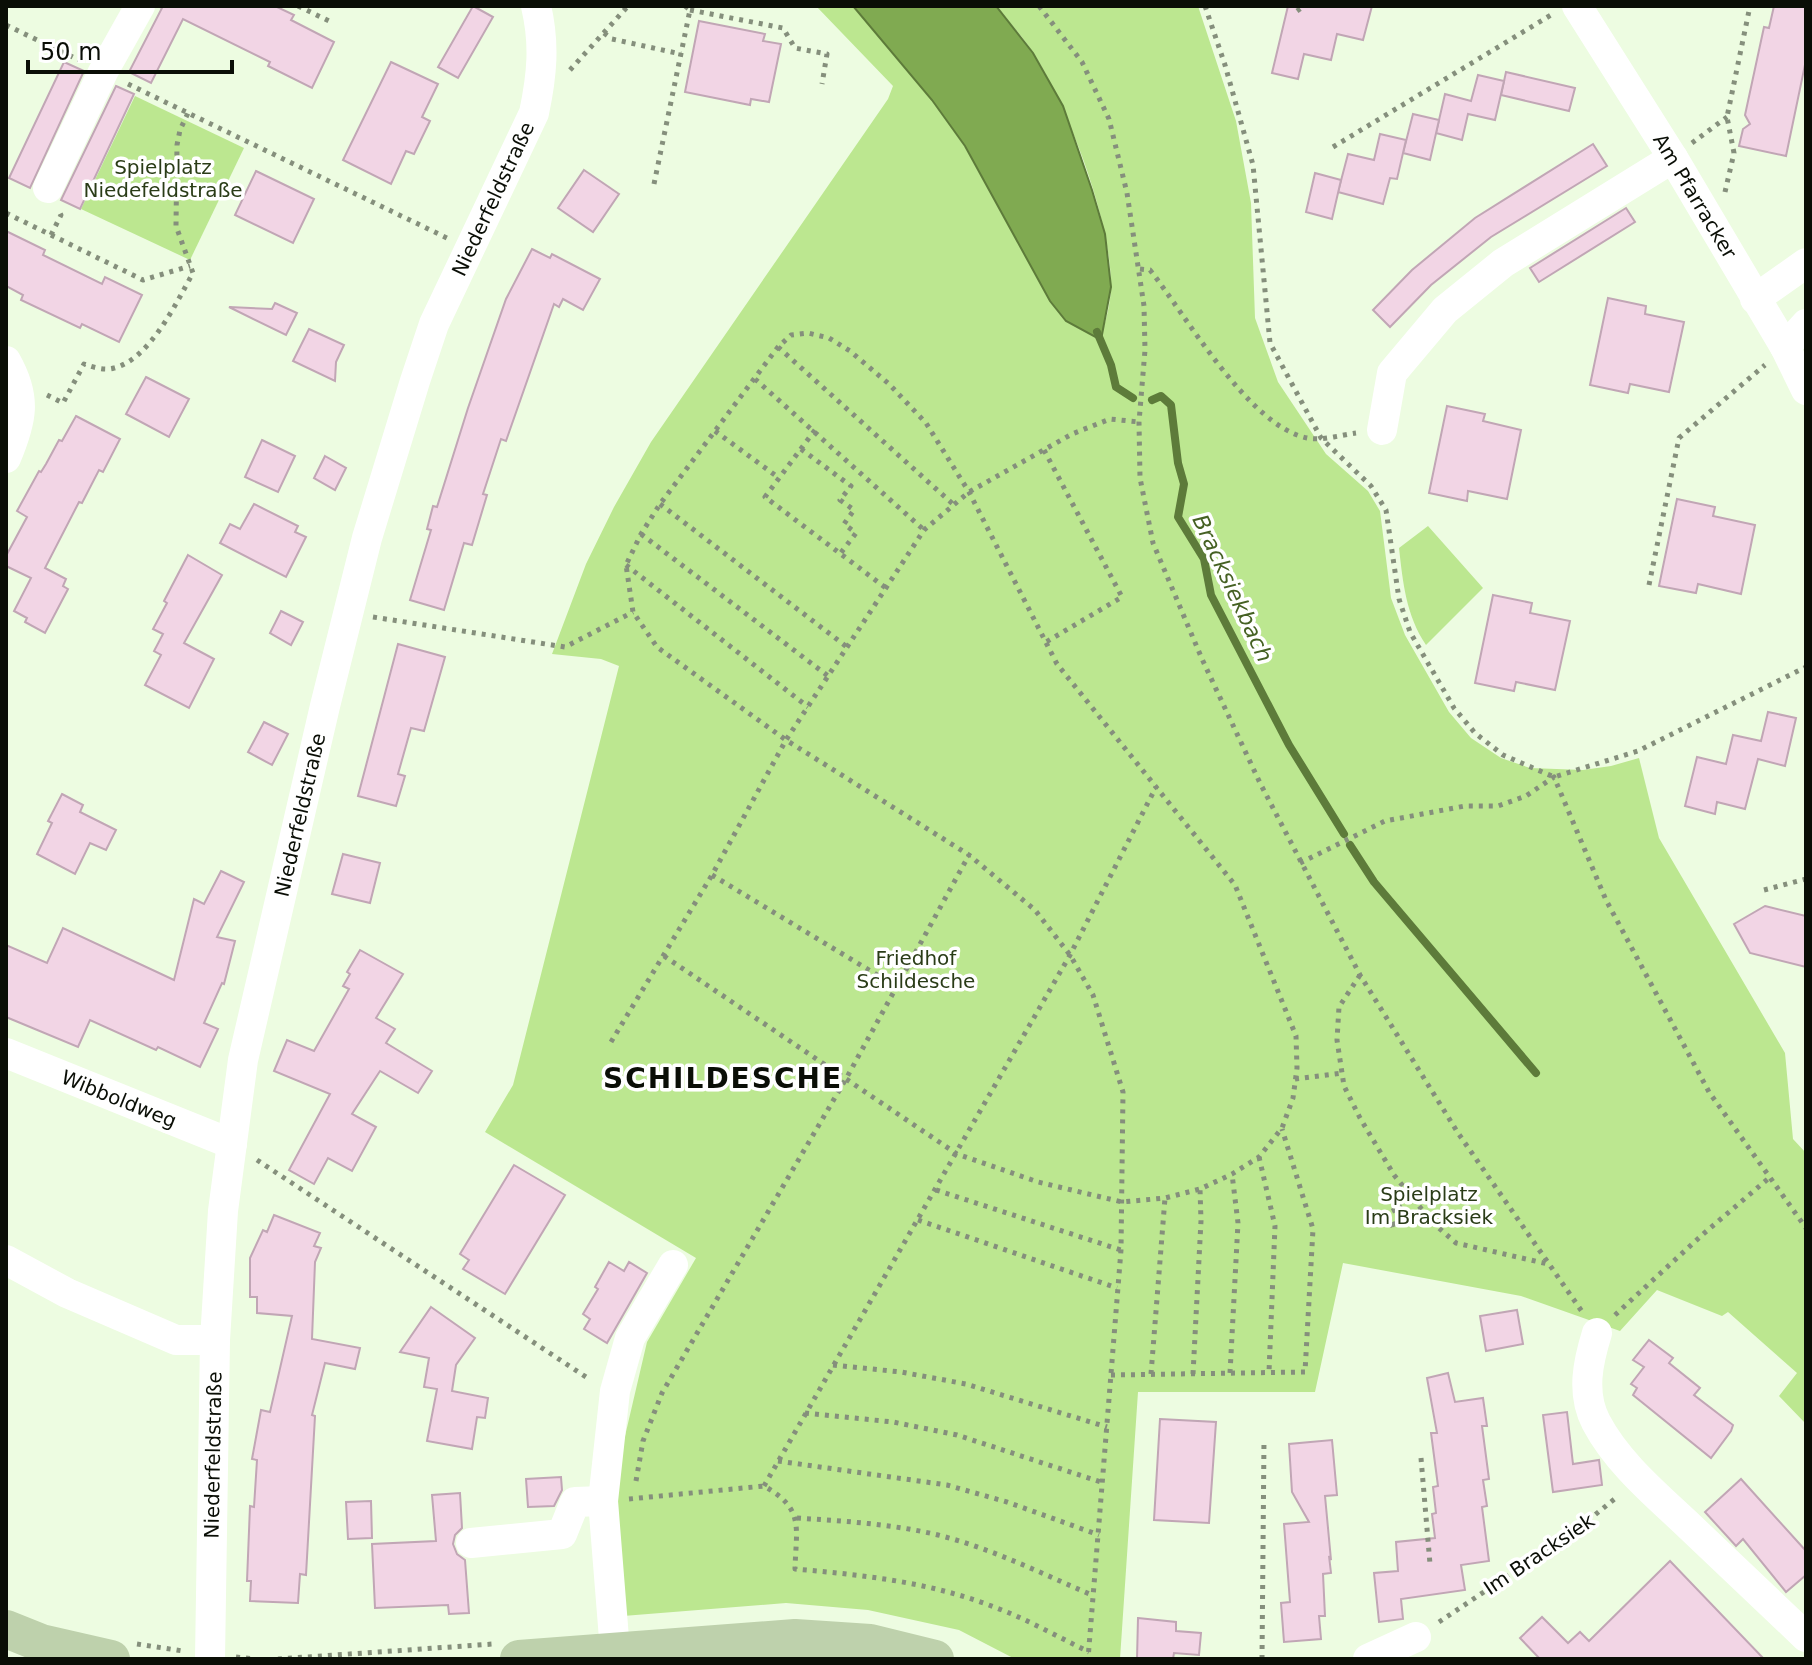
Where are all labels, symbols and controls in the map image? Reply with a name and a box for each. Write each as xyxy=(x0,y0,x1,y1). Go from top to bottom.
scale bar xyxy=(28,24,232,74)
text: 50 m xyxy=(40,38,102,66)
street label: Niederfeldstraße xyxy=(447,118,539,280)
street label: Am Pfarracker xyxy=(1648,129,1742,264)
park label: Spielplatz Niedefeldstraße xyxy=(83,155,243,202)
water label: Bracksiekbach xyxy=(1187,511,1278,666)
street label: Niederfeldstraße xyxy=(269,731,331,899)
park label: Friedhof Schildesche xyxy=(857,946,975,993)
district label: SCHILDESCHE xyxy=(603,1062,843,1095)
street label: Wibboldweg xyxy=(58,1065,180,1133)
park label: Spielplatz Im Bracksiek xyxy=(1365,1182,1494,1229)
street label: Niederfeldstraße xyxy=(200,1371,226,1539)
street label: Im Bracksiek xyxy=(1479,1508,1599,1600)

